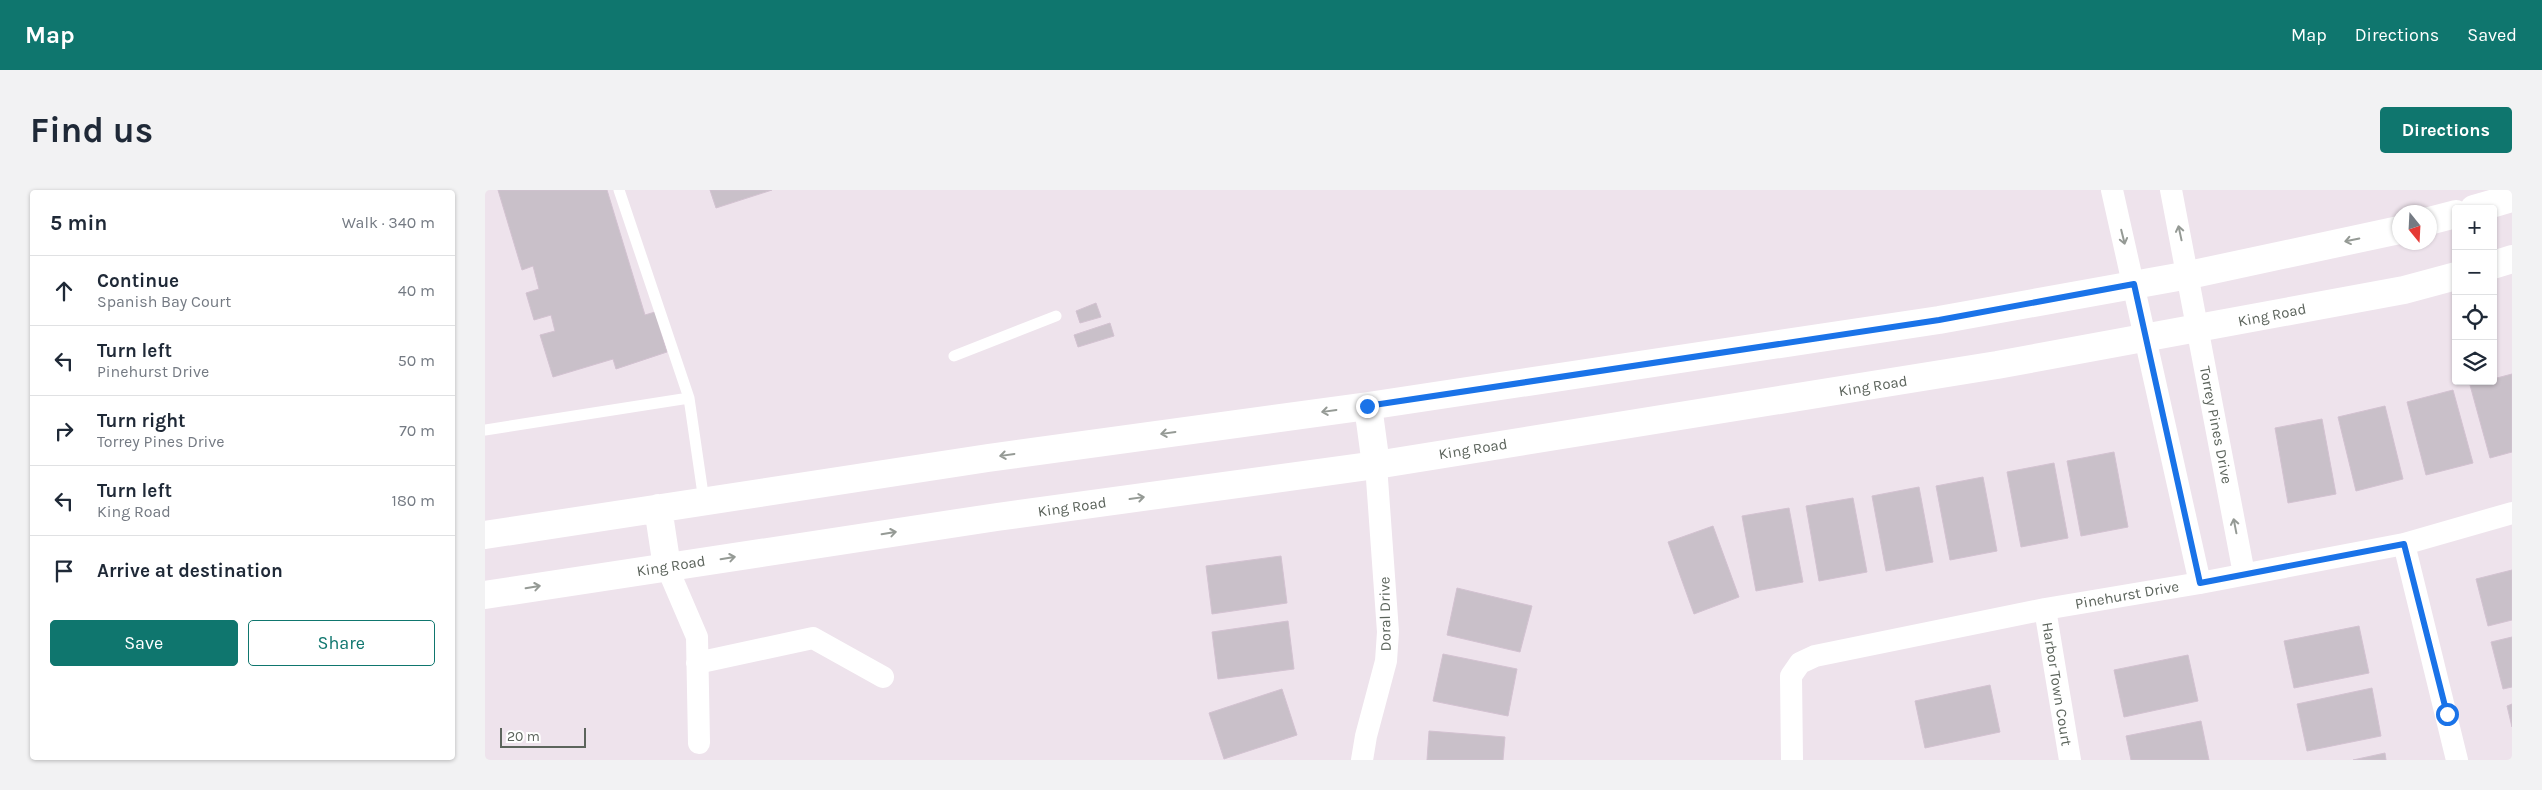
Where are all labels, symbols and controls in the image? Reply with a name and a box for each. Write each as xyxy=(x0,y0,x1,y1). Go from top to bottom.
text: Map xyxy=(25,21,75,49)
text: Map xyxy=(2291,24,2327,46)
text: Directions xyxy=(2355,24,2439,46)
text: Saved xyxy=(2467,24,2517,46)
button: Directions xyxy=(2380,107,2512,153)
text: Find us xyxy=(30,110,153,151)
north arrow xyxy=(2392,205,2437,250)
map controls xyxy=(2452,205,2497,385)
button: + xyxy=(2452,205,2497,250)
text: 5 min xyxy=(50,211,107,235)
text: Walk · 340 m xyxy=(342,213,435,232)
one-way arrow xyxy=(2175,225,2184,241)
one-way arrow xyxy=(2119,228,2128,244)
one-way arrow xyxy=(2344,236,2360,246)
button: − xyxy=(2452,250,2497,295)
text: Continue xyxy=(97,270,179,292)
icon: ahead xyxy=(50,277,78,305)
text: 40 m xyxy=(398,281,435,300)
text: Spanish Bay Court xyxy=(97,292,231,311)
button: locate xyxy=(2452,295,2497,340)
street label: King Road xyxy=(2236,300,2308,330)
text: Turn left xyxy=(97,340,172,362)
button: layers xyxy=(2452,340,2497,385)
icon: left xyxy=(50,347,78,375)
text: 50 m xyxy=(398,351,435,370)
text: Pinehurst Drive xyxy=(97,362,209,381)
street label: Torrey Pines Drive xyxy=(2196,365,2236,485)
street label: King Road xyxy=(1837,372,1909,400)
route end xyxy=(1356,395,1379,418)
one-way arrow xyxy=(1321,406,1337,416)
text: Turn right xyxy=(97,410,186,432)
icon: right xyxy=(50,417,78,445)
text: 70 m xyxy=(399,421,435,440)
one-way arrow xyxy=(1160,429,1176,439)
text: Torrey Pines Drive xyxy=(97,432,225,451)
street label: King Road xyxy=(1437,435,1509,463)
one-way arrow xyxy=(999,451,1015,461)
text: Turn left xyxy=(97,480,172,502)
icon: left xyxy=(50,487,78,515)
text: 180 m xyxy=(392,491,435,510)
one-way arrow xyxy=(1128,492,1144,502)
street label: King Road xyxy=(1036,493,1108,521)
text: King Road xyxy=(97,502,171,521)
one-way arrow xyxy=(2230,518,2239,534)
one-way arrow xyxy=(881,528,897,538)
street label: King Road xyxy=(635,552,707,580)
one-way arrow xyxy=(720,552,736,562)
icon: arrive xyxy=(50,557,78,585)
text: Arrive at destination xyxy=(97,560,283,582)
street label: Doral Drive xyxy=(1375,577,1395,651)
street label: Pinehurst Drive xyxy=(2074,577,2180,613)
one-way arrow xyxy=(525,582,541,592)
button: Save xyxy=(50,620,238,666)
button: Share xyxy=(248,620,435,666)
street label: Harbor Town Court xyxy=(2038,621,2076,748)
route start xyxy=(2436,703,2459,726)
scale bar xyxy=(500,725,586,748)
text: 20 m xyxy=(507,728,540,745)

